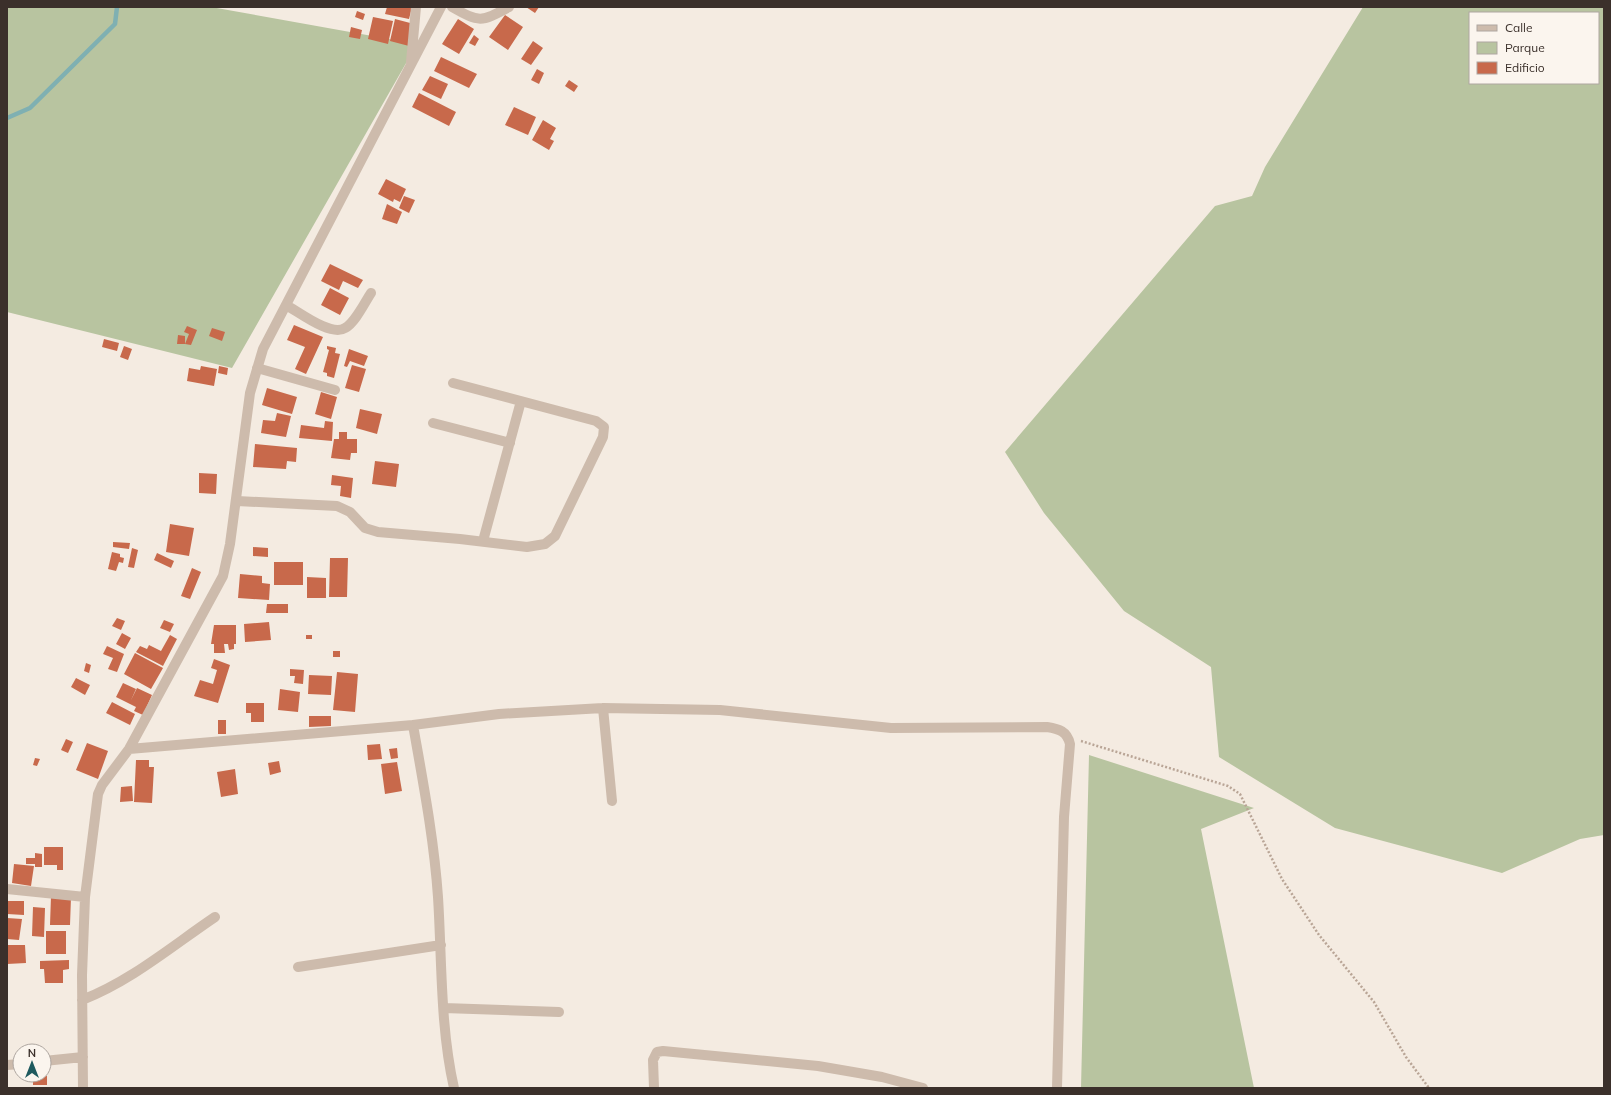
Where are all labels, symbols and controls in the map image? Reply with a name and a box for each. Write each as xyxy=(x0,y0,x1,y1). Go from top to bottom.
legend xyxy=(1469,12,1599,84)
text: Calle xyxy=(1505,20,1532,35)
text: Parque xyxy=(1505,40,1545,55)
text: Edificio xyxy=(1505,60,1545,75)
north arrow xyxy=(12,1043,52,1083)
text: N xyxy=(28,1046,36,1060)

